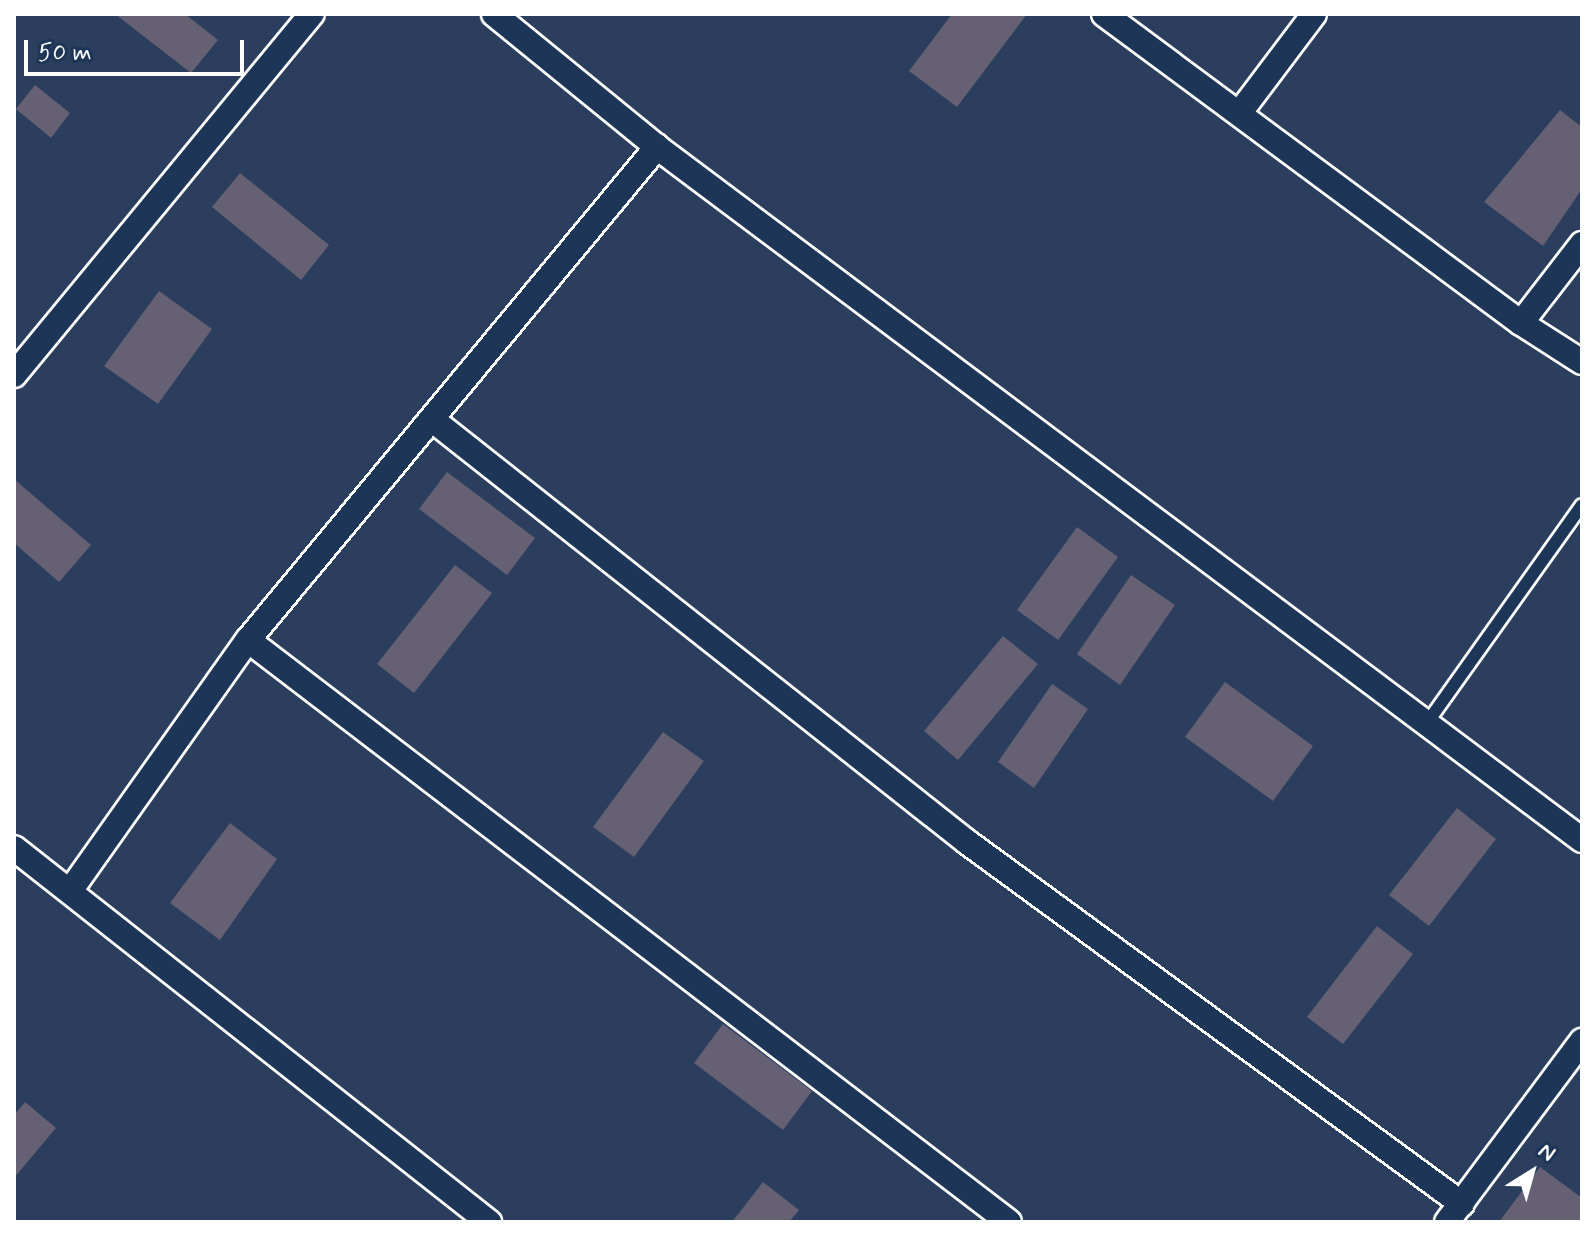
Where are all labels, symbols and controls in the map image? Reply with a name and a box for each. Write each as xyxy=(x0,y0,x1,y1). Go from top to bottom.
scale bar xyxy=(28,24,248,74)
text: 50 m xyxy=(38,38,92,69)
north arrow xyxy=(1492,1132,1572,1212)
text: N xyxy=(1532,1137,1561,1168)

